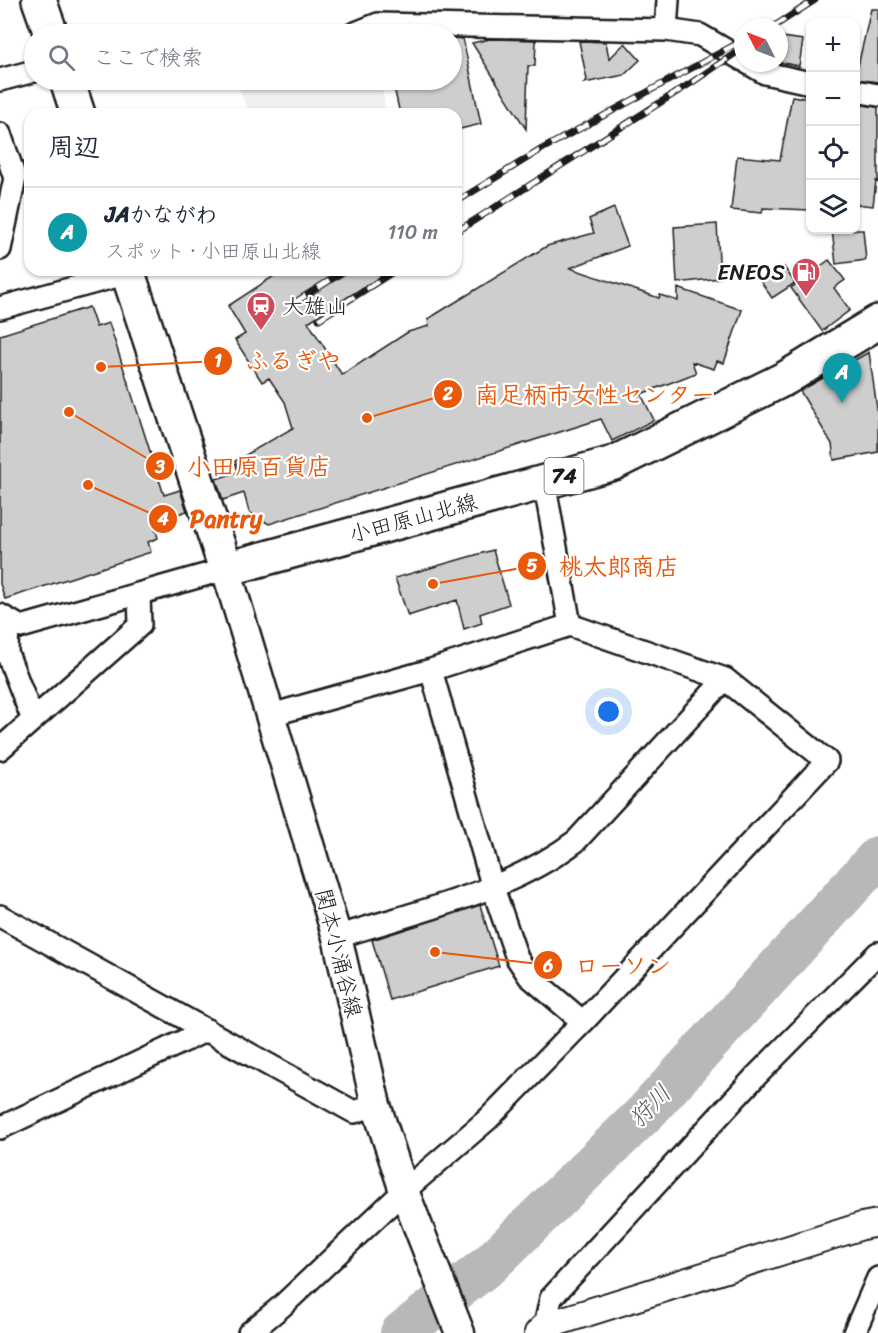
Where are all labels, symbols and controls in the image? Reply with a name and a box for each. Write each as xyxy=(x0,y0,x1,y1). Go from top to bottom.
north arrow xyxy=(734,18,788,72)
map controls xyxy=(806,18,860,234)
button: + xyxy=(806,18,860,72)
search box xyxy=(24,24,462,90)
text: ここで検索 xyxy=(93,38,203,77)
icon: search xyxy=(45,41,78,74)
button: − xyxy=(806,72,860,126)
text: 周辺 xyxy=(48,124,100,170)
button: locate xyxy=(806,126,860,180)
button: layers xyxy=(806,180,860,234)
text: JAかながわ xyxy=(105,195,218,234)
text: A xyxy=(61,215,74,250)
text: 110 m xyxy=(388,215,438,250)
text: スポット · 小田原山北線 xyxy=(105,234,321,269)
place label: ENEOS xyxy=(717,253,785,292)
fuel station icon: ENEOS xyxy=(790,256,822,298)
place label: 大雄山 xyxy=(282,287,348,326)
station icon: 大雄山 xyxy=(245,290,277,332)
callout: ふるぎや xyxy=(203,340,353,382)
text: ふるぎや xyxy=(245,340,341,382)
text: 1 xyxy=(214,345,222,377)
pin: A xyxy=(822,354,862,403)
callout: 南足柄市女性センター xyxy=(433,373,727,415)
text: 南足柄市女性センター xyxy=(475,374,715,416)
text: 2 xyxy=(442,378,454,410)
callout: 小田原百貨店 xyxy=(145,445,343,487)
text: 小田原百貨店 xyxy=(187,446,331,488)
text: 3 xyxy=(154,451,165,483)
road number: 74 xyxy=(544,458,584,494)
street label: 小田原山北線 xyxy=(344,482,482,554)
callout: Pantry xyxy=(148,498,274,540)
text: Pantry xyxy=(190,498,263,540)
text: 4 xyxy=(156,503,169,535)
callout: 桃太郎商店 xyxy=(517,545,691,587)
text: 桃太郎商店 xyxy=(559,546,679,588)
text: 5 xyxy=(527,550,538,582)
your location xyxy=(594,697,623,726)
street label: 関本小涌谷線 xyxy=(304,884,374,1022)
callout: ローソン xyxy=(533,944,683,986)
text: ローソン xyxy=(575,945,671,987)
text: 6 xyxy=(542,950,553,982)
water label: 狩川 xyxy=(618,1074,682,1138)

